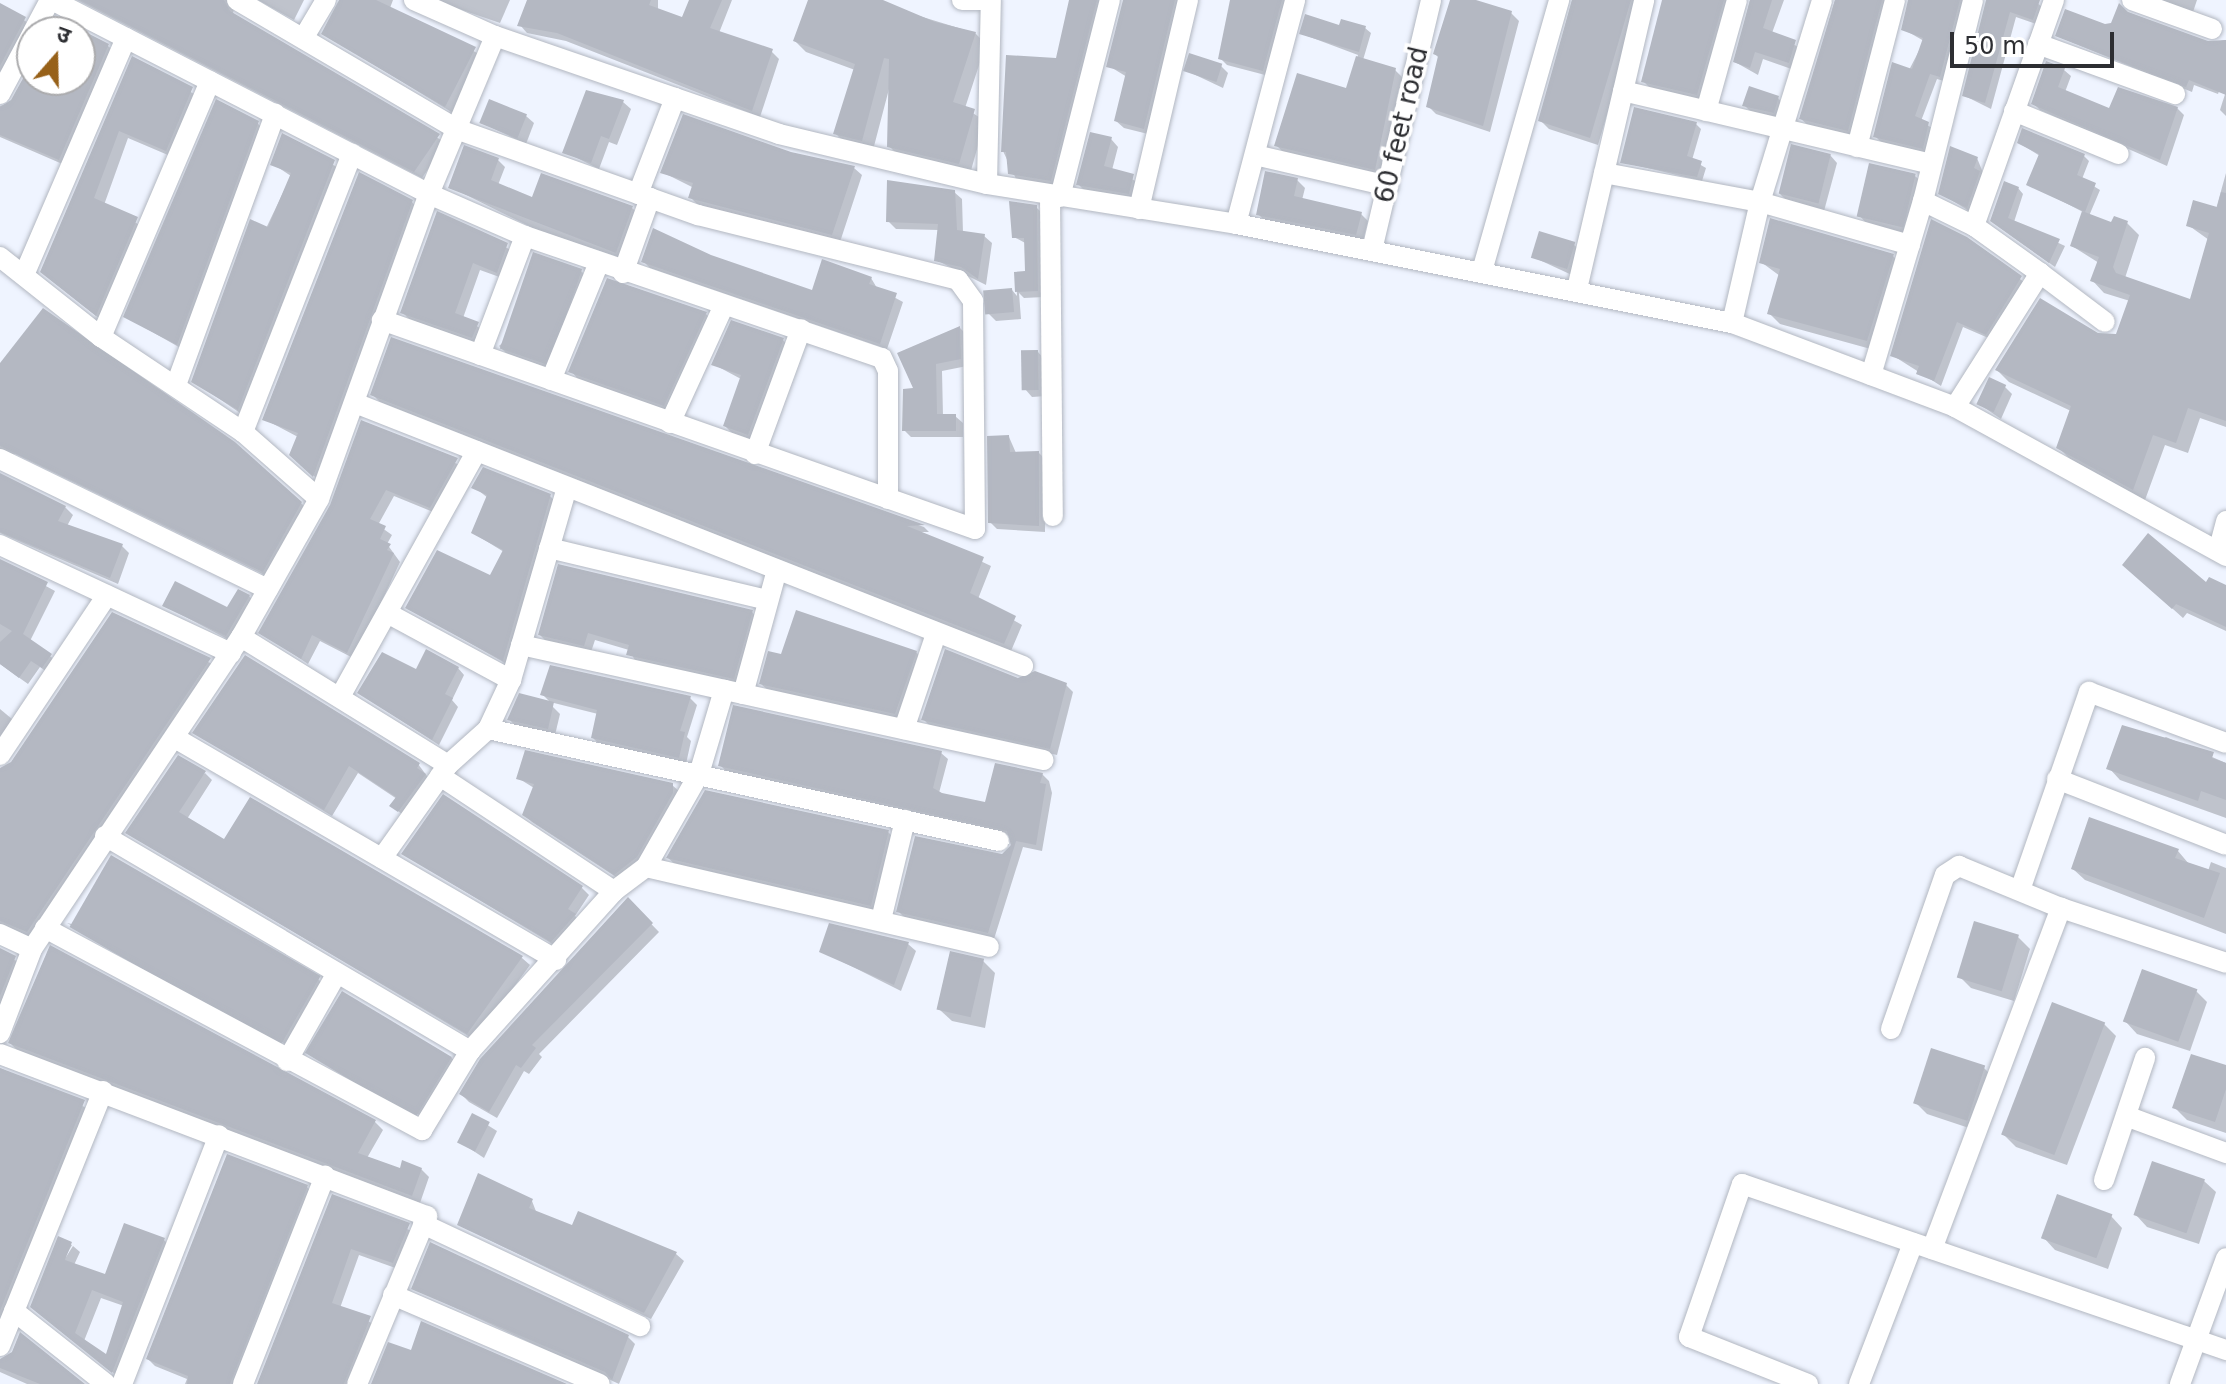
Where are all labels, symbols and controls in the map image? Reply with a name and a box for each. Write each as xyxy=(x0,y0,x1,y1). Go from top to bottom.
north arrow xyxy=(16,16,96,96)
scale bar xyxy=(1954,16,2118,66)
text: उ xyxy=(53,21,74,49)
text: 50 m xyxy=(1964,32,2026,60)
street label: 60 feet road xyxy=(1369,44,1435,206)

